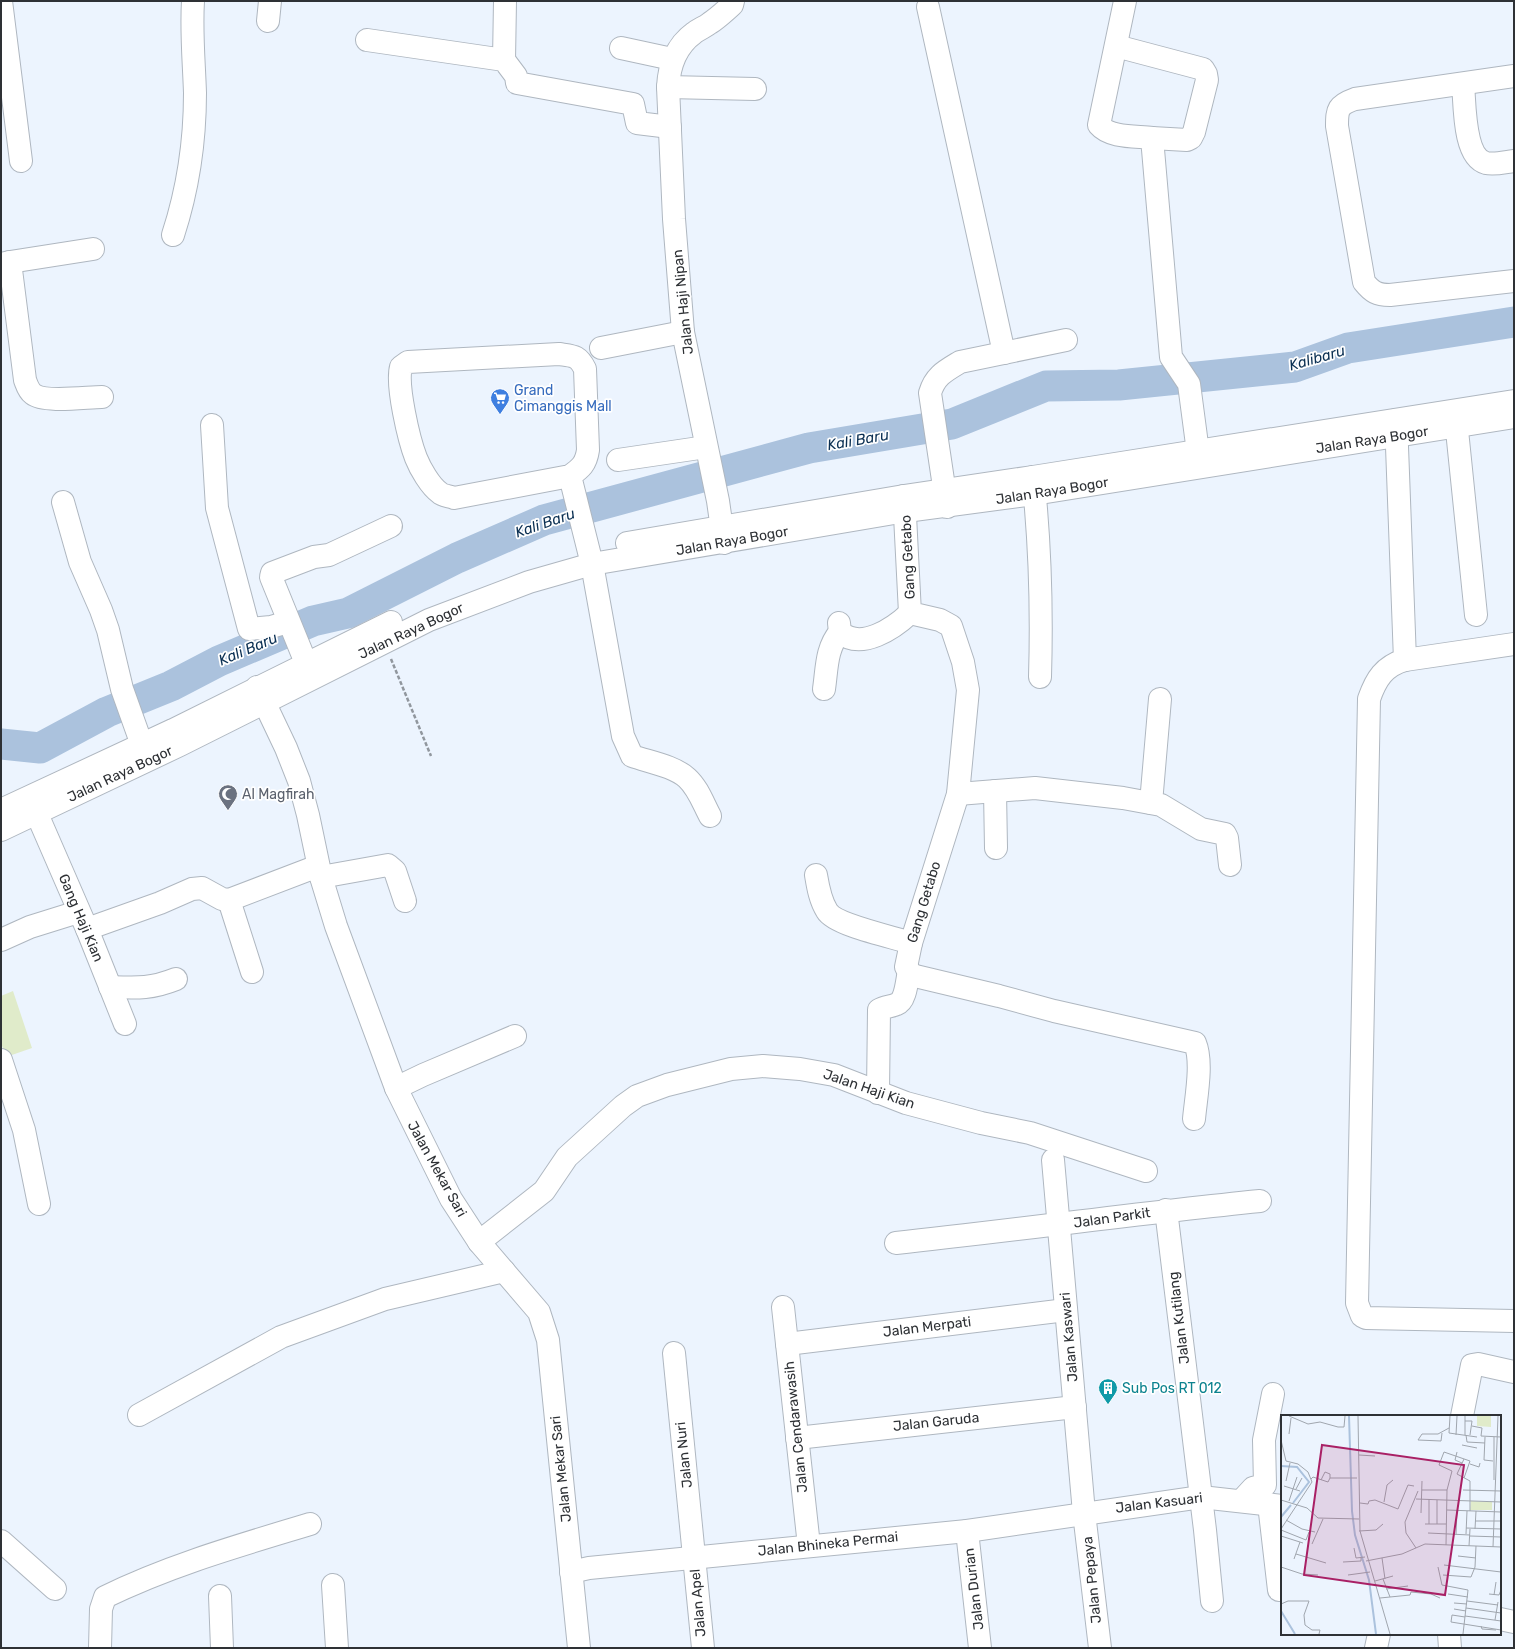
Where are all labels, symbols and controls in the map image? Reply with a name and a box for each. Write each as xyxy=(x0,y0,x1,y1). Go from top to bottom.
street label: Jalan Haji Nipan xyxy=(669,249,697,355)
water label: Kalibaru xyxy=(1287,341,1347,375)
place label: Grand Cimanggis Mall xyxy=(514,382,612,415)
supermarket icon: Grand Cimanggis Mall xyxy=(489,387,511,415)
street label: Jalan Raya Bogor xyxy=(1314,423,1430,457)
water label: Kali Baru xyxy=(826,426,890,454)
street label: Jalan Raya Bogor xyxy=(994,474,1110,508)
water label: Kali Baru xyxy=(513,504,577,542)
street label: Gang Getabo xyxy=(897,514,919,600)
street label: Jalan Raya Bogor xyxy=(674,523,790,559)
street label: Jalan Raya Bogor xyxy=(356,599,467,663)
water label: Kali Baru xyxy=(216,629,280,669)
street label: Jalan Raya Bogor xyxy=(65,742,176,806)
mosque icon: Al Magfirah xyxy=(217,783,239,811)
place label: Al Magfirah xyxy=(242,786,315,803)
street label: Gang Getabo xyxy=(904,859,944,945)
street label: Gang Haji Kian xyxy=(55,872,107,964)
street label: Jalan Haji Kian xyxy=(821,1065,917,1113)
street label: Jalan Mekar Sari xyxy=(404,1118,470,1220)
street label: Jalan Parkit xyxy=(1072,1204,1152,1232)
street label: Jalan Kutilang xyxy=(1165,1271,1193,1365)
street label: Jalan Kaswari xyxy=(1057,1291,1081,1383)
street label: Jalan Merpati xyxy=(882,1313,972,1341)
street label: Jalan Cendarawasih xyxy=(781,1360,811,1494)
building icon: Sub Pos RT 012 xyxy=(1097,1377,1119,1405)
place label: Sub Pos RT 012 xyxy=(1122,1380,1222,1397)
street label: Jalan Garuda xyxy=(892,1409,980,1435)
street label: Jalan Mekar Sari xyxy=(547,1415,575,1523)
inset map xyxy=(1281,1415,1501,1635)
street label: Jalan Nuri xyxy=(672,1421,696,1489)
street label: Jalan Kasuari xyxy=(1114,1489,1204,1517)
street label: Jalan Bhineka Permai xyxy=(757,1528,899,1560)
street label: Jalan Pepaya xyxy=(1079,1536,1105,1624)
street label: Jalan Durian xyxy=(961,1547,987,1631)
street label: Jalan Apel xyxy=(687,1568,709,1638)

